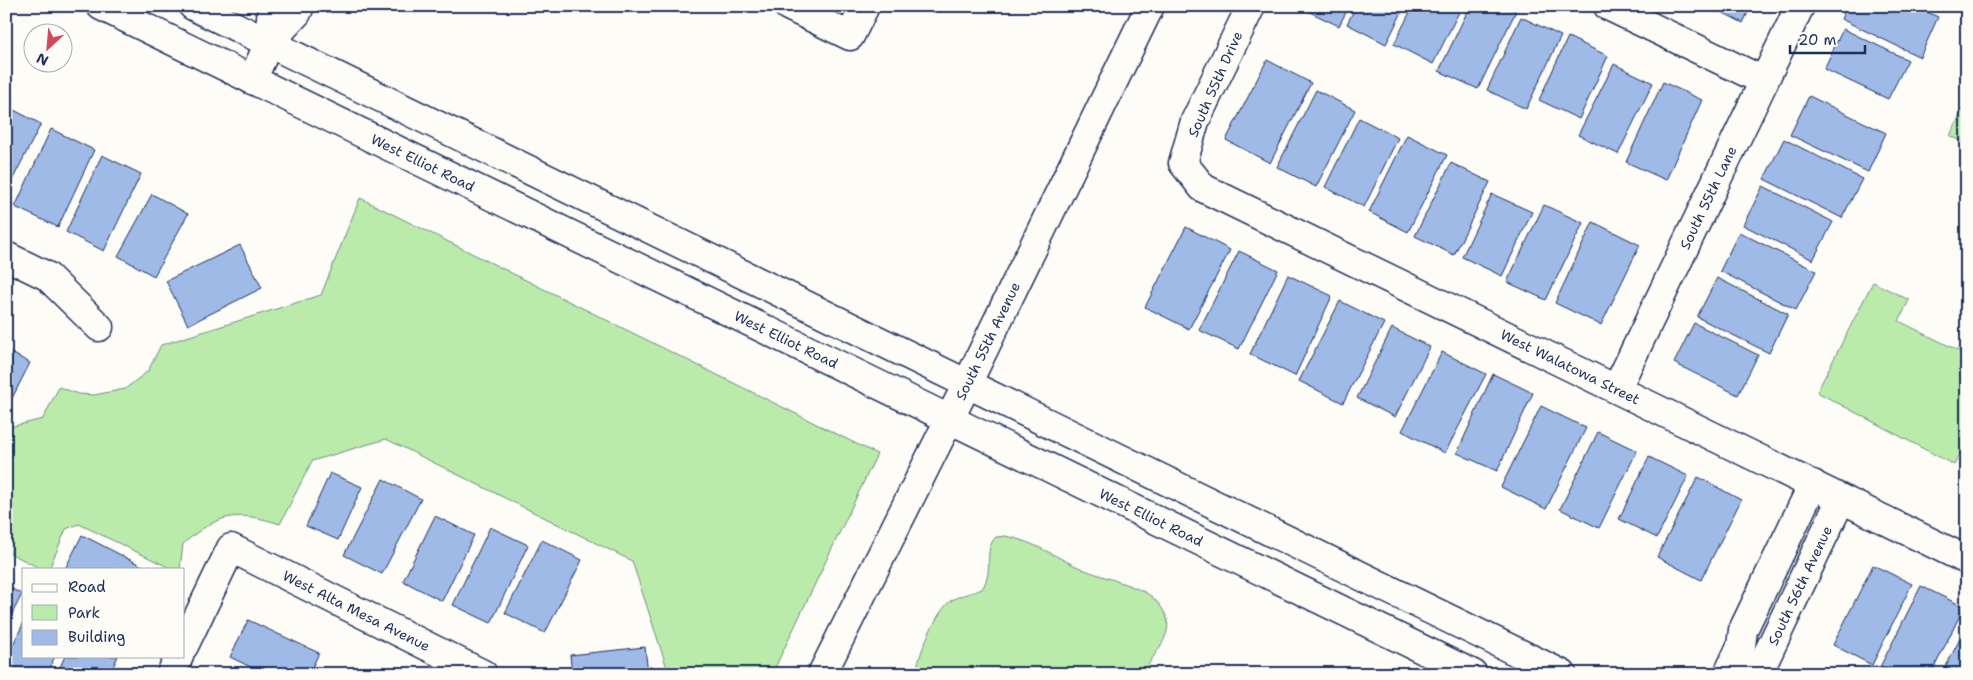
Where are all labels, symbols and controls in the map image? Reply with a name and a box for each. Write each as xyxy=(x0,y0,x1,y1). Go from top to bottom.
north arrow xyxy=(22,22,72,72)
scale bar xyxy=(1790,22,1866,54)
street label: South 55th Drive xyxy=(1184,28,1246,140)
text: 20 m xyxy=(1798,30,1837,50)
text: N xyxy=(33,49,51,70)
street label: West Elliot Road xyxy=(368,130,478,196)
street label: South 55th Lane xyxy=(1676,143,1741,252)
street label: South 55th Avenue xyxy=(951,279,1024,403)
street label: West Elliot Road xyxy=(731,307,841,373)
street label: West Walatowa Street xyxy=(1497,325,1643,408)
street label: West Elliot Road xyxy=(1096,484,1206,550)
street label: South 56th Avenue xyxy=(1764,523,1836,648)
street label: West Alta Mesa Avenue xyxy=(280,566,433,655)
legend xyxy=(22,568,185,658)
text: Road xyxy=(68,577,106,597)
text: Park xyxy=(68,603,100,623)
text: Building xyxy=(68,627,125,647)

